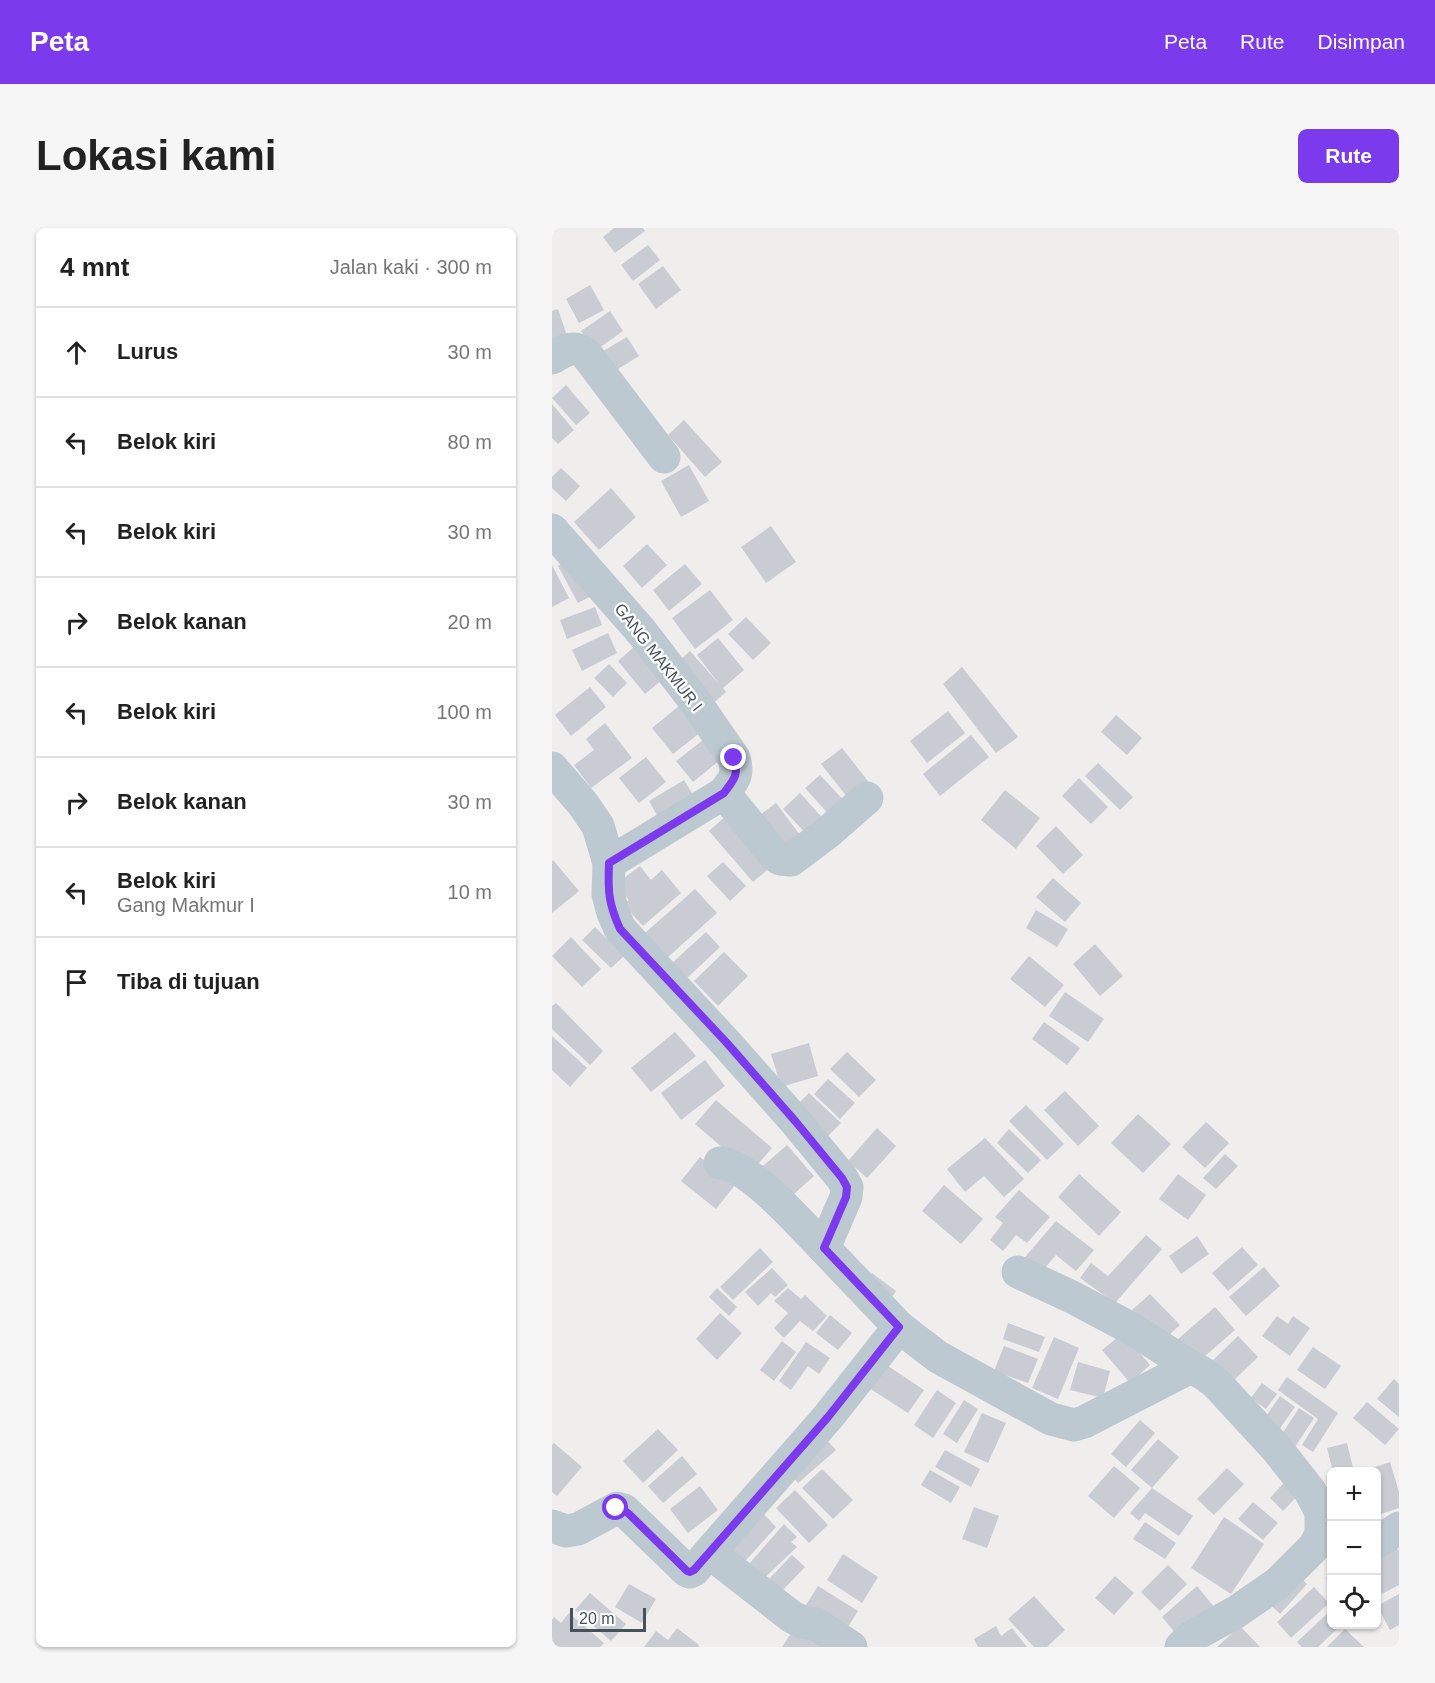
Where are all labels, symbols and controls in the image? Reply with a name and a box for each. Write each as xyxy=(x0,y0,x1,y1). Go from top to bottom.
text: Peta xyxy=(30,26,89,57)
text: Peta xyxy=(1164,30,1207,53)
text: Rute xyxy=(1240,30,1284,53)
text: Disimpan xyxy=(1317,30,1405,53)
button: Rute xyxy=(1298,129,1399,183)
text: Lokasi kami xyxy=(36,132,276,179)
text: 4 mnt xyxy=(60,252,129,282)
text: Jalan kaki · 300 m xyxy=(330,256,492,278)
icon: ahead xyxy=(60,336,93,369)
text: Lurus xyxy=(117,339,178,364)
text: 30 m xyxy=(448,341,492,363)
icon: left xyxy=(60,426,93,459)
text: Belok kiri xyxy=(117,429,216,454)
text: 80 m xyxy=(448,431,492,453)
icon: left xyxy=(60,516,93,549)
text: Belok kiri xyxy=(117,519,216,544)
text: 30 m xyxy=(448,521,492,543)
street label: GANG MAKMUR I xyxy=(611,600,706,714)
icon: right xyxy=(60,606,93,639)
text: Belok kanan xyxy=(117,609,247,634)
text: 20 m xyxy=(448,611,492,633)
icon: left xyxy=(60,696,93,729)
text: Belok kiri xyxy=(117,699,216,724)
text: 100 m xyxy=(436,701,492,723)
route end xyxy=(720,744,746,770)
icon: right xyxy=(60,786,93,819)
text: Belok kanan xyxy=(117,789,247,814)
text: 30 m xyxy=(448,791,492,813)
text: Belok kiri xyxy=(117,868,216,893)
icon: left xyxy=(60,876,93,909)
text: 10 m xyxy=(448,881,492,903)
text: Gang Makmur I xyxy=(117,894,255,916)
icon: arrive xyxy=(60,966,93,999)
text: Tiba di tujuan xyxy=(117,969,260,994)
map controls xyxy=(1327,1467,1381,1629)
button: + xyxy=(1327,1467,1381,1521)
route start xyxy=(602,1494,628,1520)
button: − xyxy=(1327,1521,1381,1575)
button: locate xyxy=(1327,1575,1381,1629)
scale bar xyxy=(570,1605,646,1632)
text: 20 m xyxy=(579,1610,615,1627)

